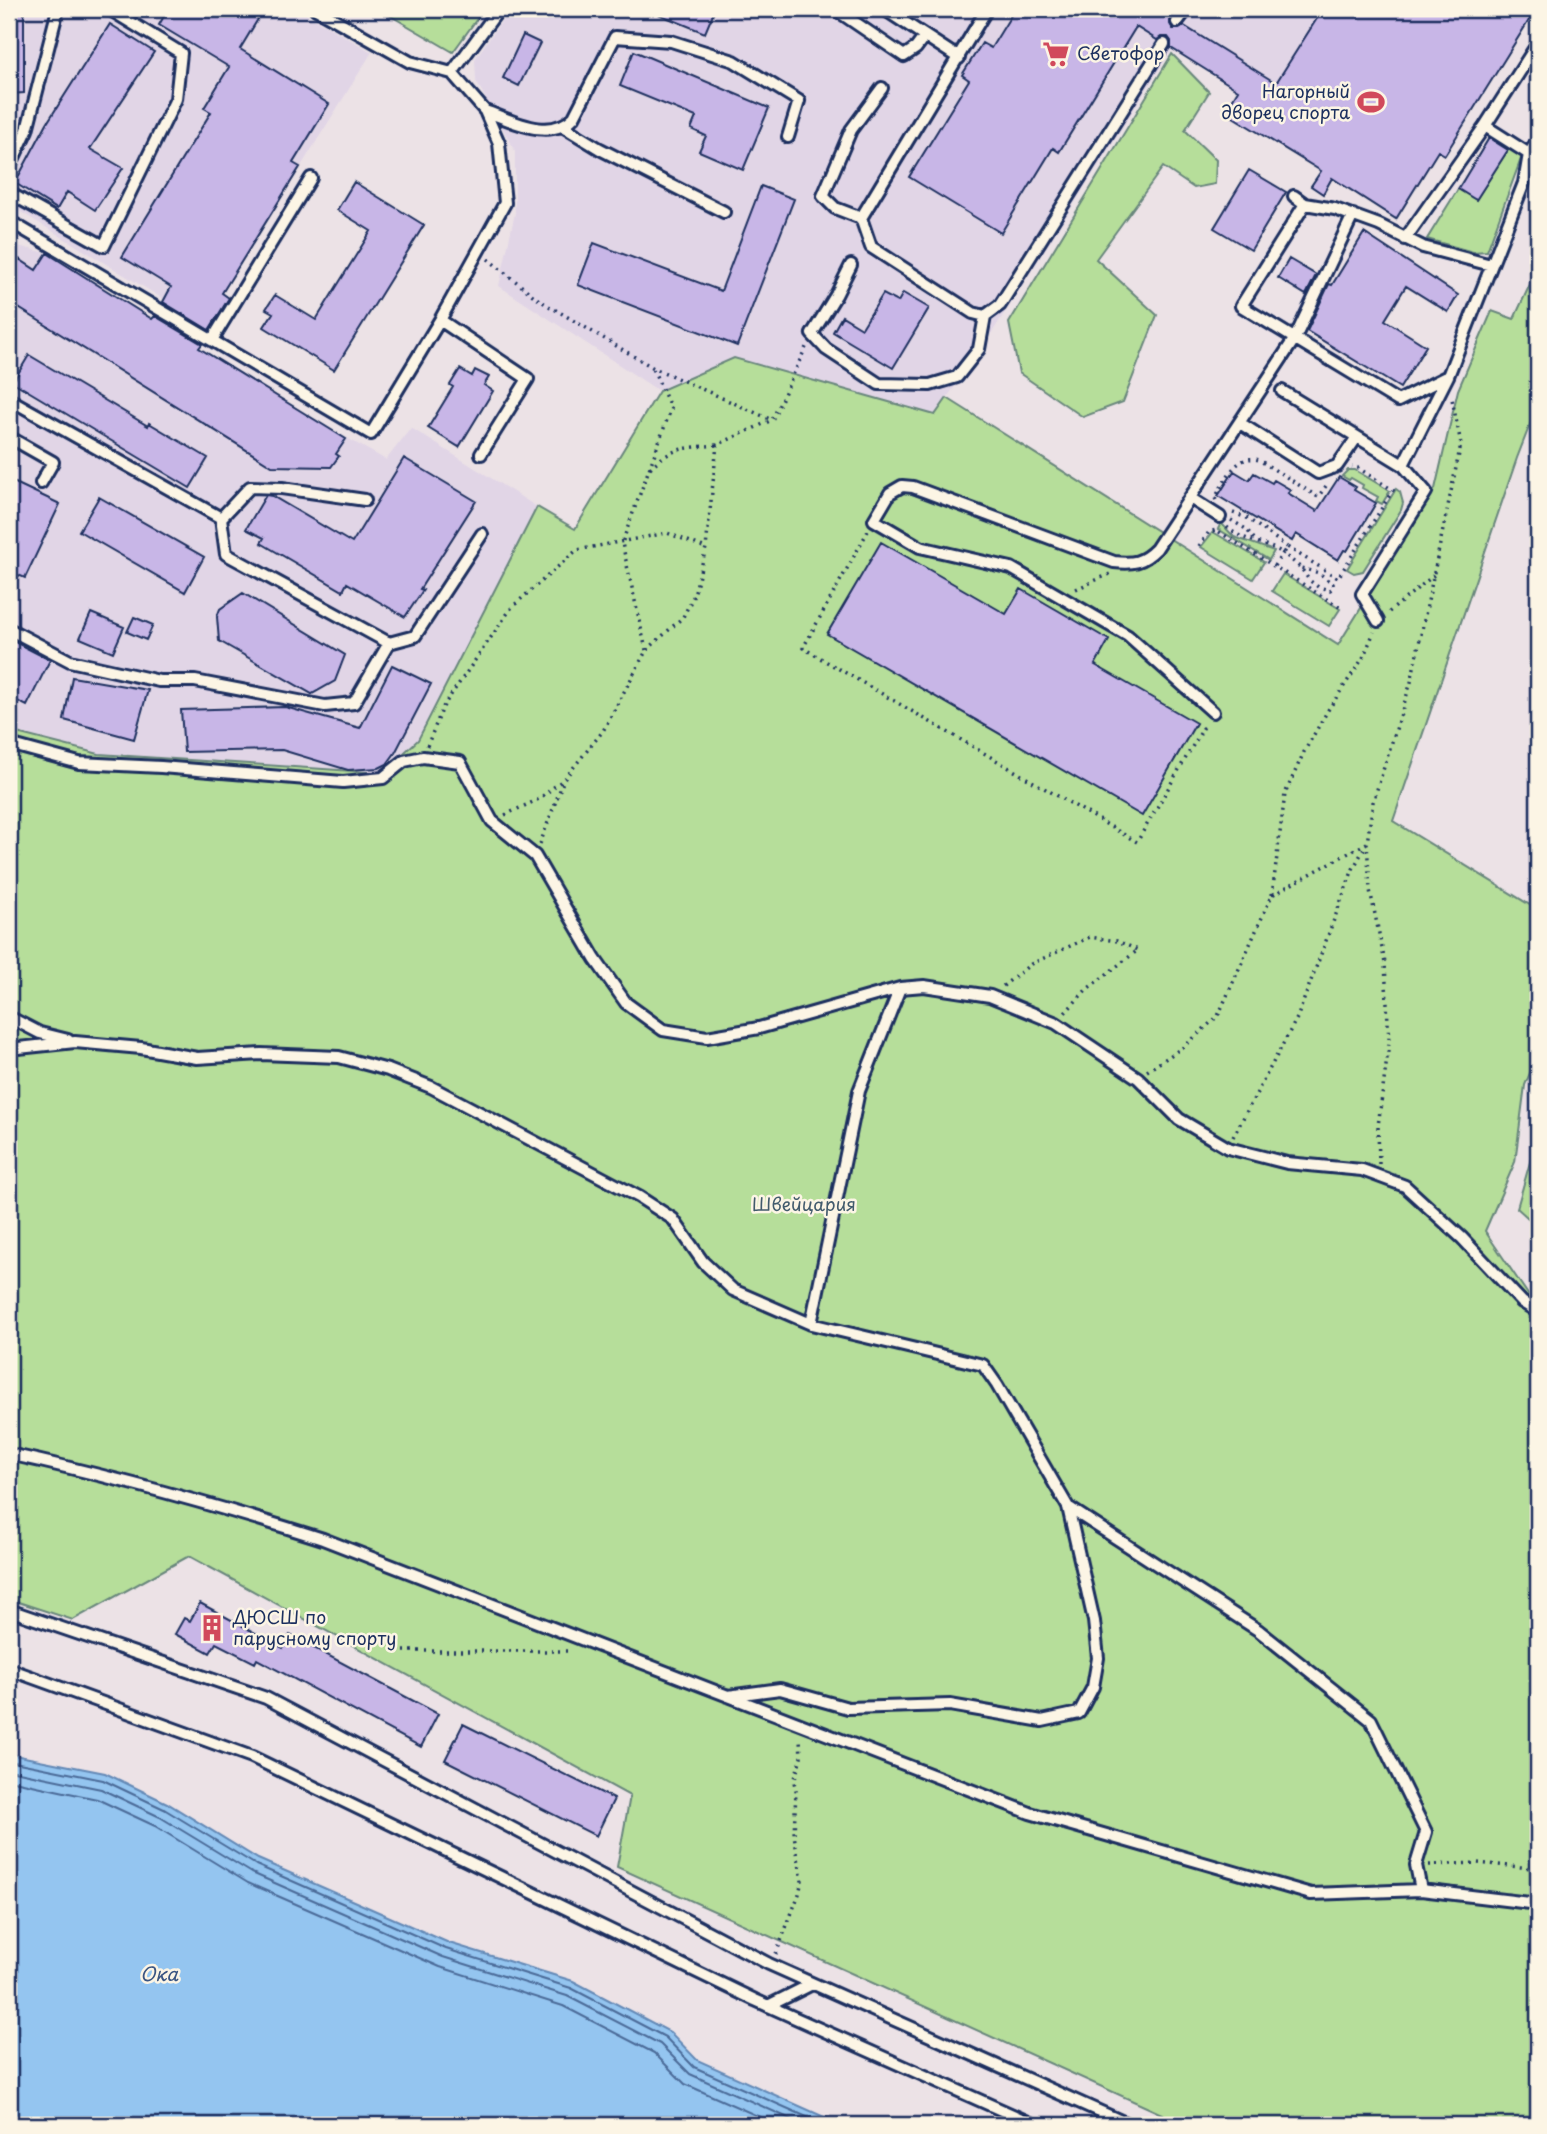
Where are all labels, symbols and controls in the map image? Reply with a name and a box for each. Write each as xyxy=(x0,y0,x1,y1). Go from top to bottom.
supermarket icon: Светофор xyxy=(1041,39,1071,69)
place label: Светофор xyxy=(1077,39,1164,66)
place label: Нагорный дворец спорта xyxy=(1222,77,1350,125)
sports icon: Нагорный дворец спорта xyxy=(1356,87,1386,117)
park label: Швейцария xyxy=(752,1190,856,1217)
place label: ДЮСШ по парусному спорту xyxy=(232,1603,396,1651)
building icon: ДЮСШ по парусному спорту xyxy=(197,1613,227,1643)
water label: Ока xyxy=(140,1959,179,1987)

